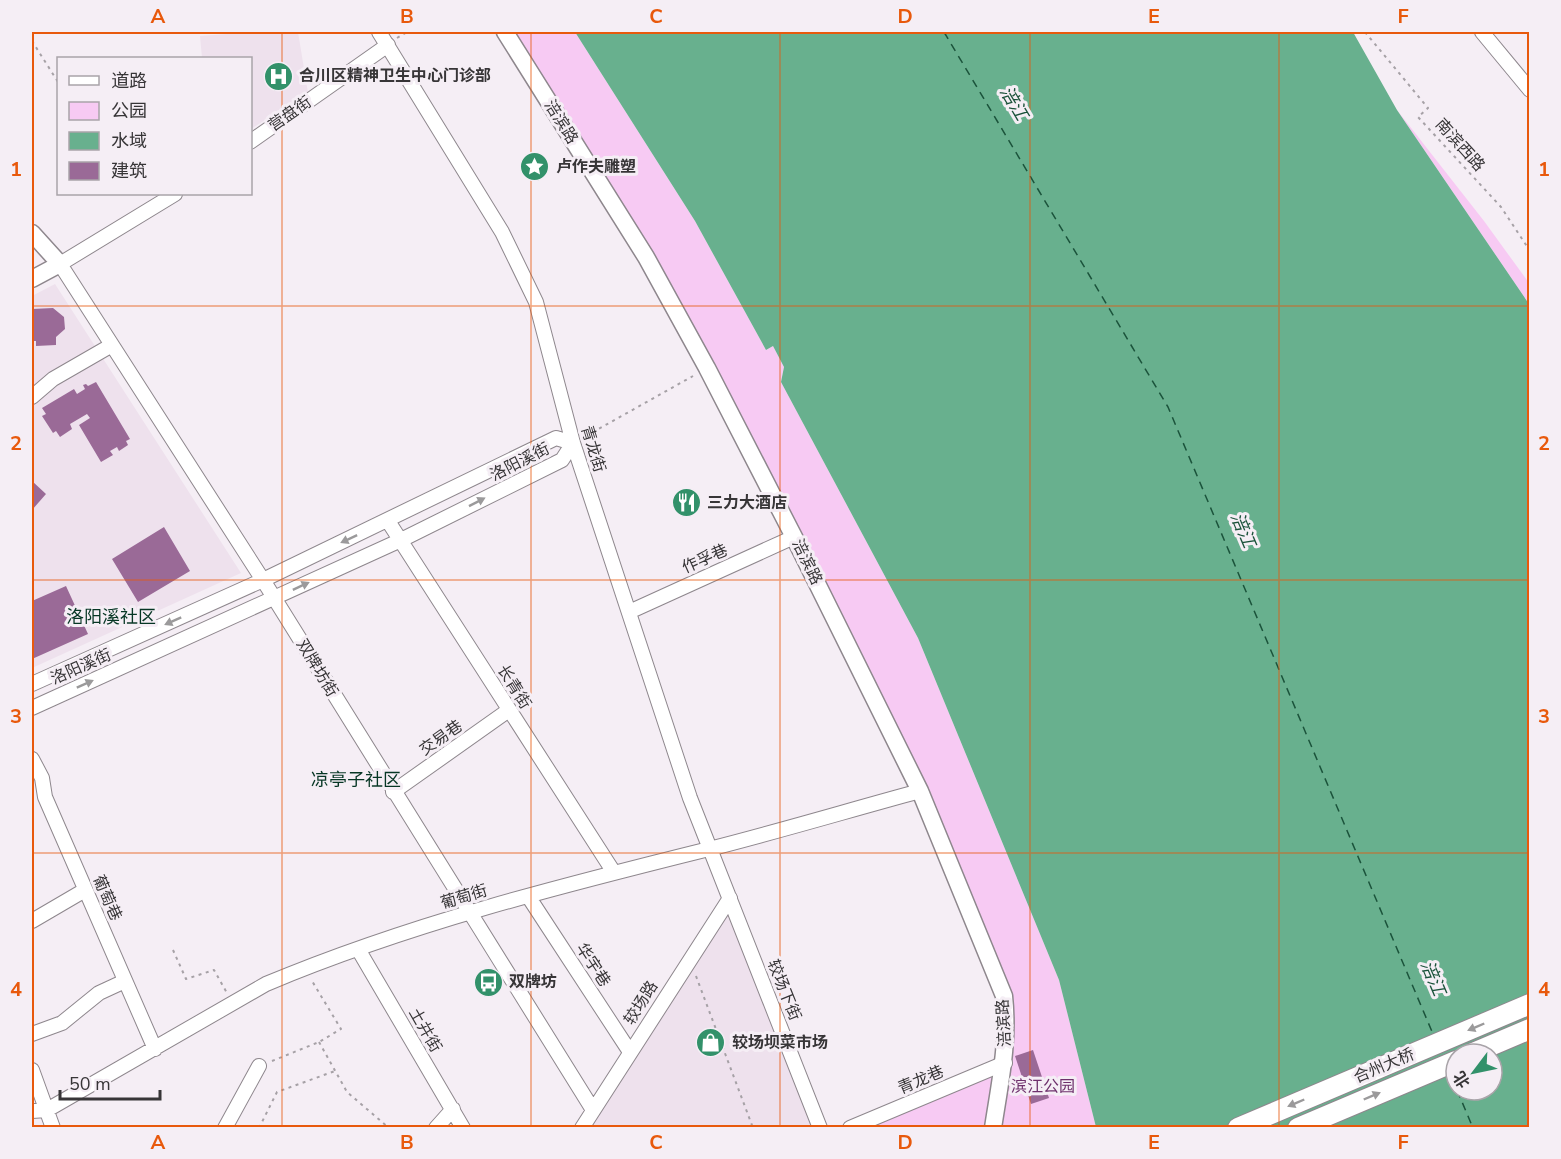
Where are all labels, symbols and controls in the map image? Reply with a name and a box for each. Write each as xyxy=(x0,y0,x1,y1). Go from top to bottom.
text: A xyxy=(151,3,166,30)
text: B xyxy=(400,3,414,30)
text: C xyxy=(649,3,663,30)
text: D xyxy=(897,3,913,30)
text: E xyxy=(1148,3,1160,30)
text: F xyxy=(1397,3,1409,30)
legend xyxy=(57,57,252,195)
hospital icon: 合川区精神卫生中心门诊部 xyxy=(262,60,294,92)
place label: 合川区精神卫生中心门诊部 xyxy=(299,65,491,87)
text: 道路 xyxy=(111,69,147,93)
water label: 涪江 xyxy=(994,81,1035,126)
street label: 营盘街 xyxy=(264,91,316,137)
street label: 涪滨路 xyxy=(539,96,583,148)
text: 公园 xyxy=(111,99,147,123)
street label: 南滨西路 xyxy=(1430,114,1490,176)
text: 水域 xyxy=(111,129,147,153)
place icon: 卢作夫雕塑 xyxy=(519,151,551,183)
text: 1 xyxy=(10,156,22,183)
place label: 卢作夫雕塑 xyxy=(556,156,636,178)
text: 1 xyxy=(1538,156,1550,183)
text: 建筑 xyxy=(111,159,147,183)
street label: 青龙街 xyxy=(575,423,611,475)
text: 2 xyxy=(10,430,22,457)
text: 2 xyxy=(1538,430,1550,457)
street label: 洛阳溪街 xyxy=(486,438,554,486)
restaurant icon: 三力大酒店 xyxy=(670,487,702,519)
place label: 三力大酒店 xyxy=(707,492,787,514)
one-way arrow xyxy=(468,498,486,508)
water label: 涪江 xyxy=(1225,509,1262,553)
one-way arrow xyxy=(341,534,358,543)
street label: 涪滨路 xyxy=(787,536,827,588)
street label: 作孚巷 xyxy=(679,539,731,579)
one-way arrow xyxy=(292,581,310,591)
district label: 洛阳溪社区 xyxy=(66,605,156,629)
one-way arrow xyxy=(164,616,181,625)
street label: 双牌坊街 xyxy=(291,635,343,701)
street label: 洛阳溪街 xyxy=(47,644,115,690)
street label: 长青街 xyxy=(492,661,536,713)
one-way arrow xyxy=(76,679,93,688)
text: 3 xyxy=(10,703,22,730)
text: 3 xyxy=(1538,703,1550,730)
street label: 交易巷 xyxy=(415,715,467,761)
district label: 凉亭子社区 xyxy=(311,768,401,792)
street label: 葡萄巷 xyxy=(87,872,127,924)
street label: 葡萄街 xyxy=(438,879,490,915)
street label: 华宇巷 xyxy=(571,939,615,991)
street label: 较场下街 xyxy=(762,956,806,1024)
water label: 涪江 xyxy=(1415,957,1452,1001)
bus stop icon: 双牌坊 xyxy=(472,966,504,998)
place label: 双牌坊 xyxy=(509,971,557,993)
text: 4 xyxy=(10,976,22,1003)
text: 4 xyxy=(1538,976,1550,1003)
street label: 较场路 xyxy=(619,977,663,1029)
street label: 涪滨路 xyxy=(992,998,1016,1048)
street label: 土井街 xyxy=(403,1004,447,1056)
one-way arrow xyxy=(1466,1022,1484,1032)
shop icon: 较场坝菜市场 xyxy=(695,1027,727,1059)
place label: 较场坝菜市场 xyxy=(732,1032,828,1054)
north arrow xyxy=(1444,1042,1504,1102)
street label: 合州大桥 xyxy=(1350,1043,1418,1089)
street label: 青龙巷 xyxy=(895,1060,947,1100)
scale bar xyxy=(60,1063,160,1101)
text: 北 xyxy=(1449,1067,1476,1092)
text: 50 m xyxy=(69,1072,111,1096)
park label: 滨江公园 xyxy=(1011,1076,1075,1098)
one-way arrow xyxy=(1363,1092,1380,1101)
one-way arrow xyxy=(1287,1099,1305,1108)
text: A xyxy=(151,1129,166,1156)
text: B xyxy=(400,1129,414,1156)
text: C xyxy=(649,1129,663,1156)
text: D xyxy=(897,1129,913,1156)
text: E xyxy=(1148,1129,1160,1156)
text: F xyxy=(1397,1129,1409,1156)

